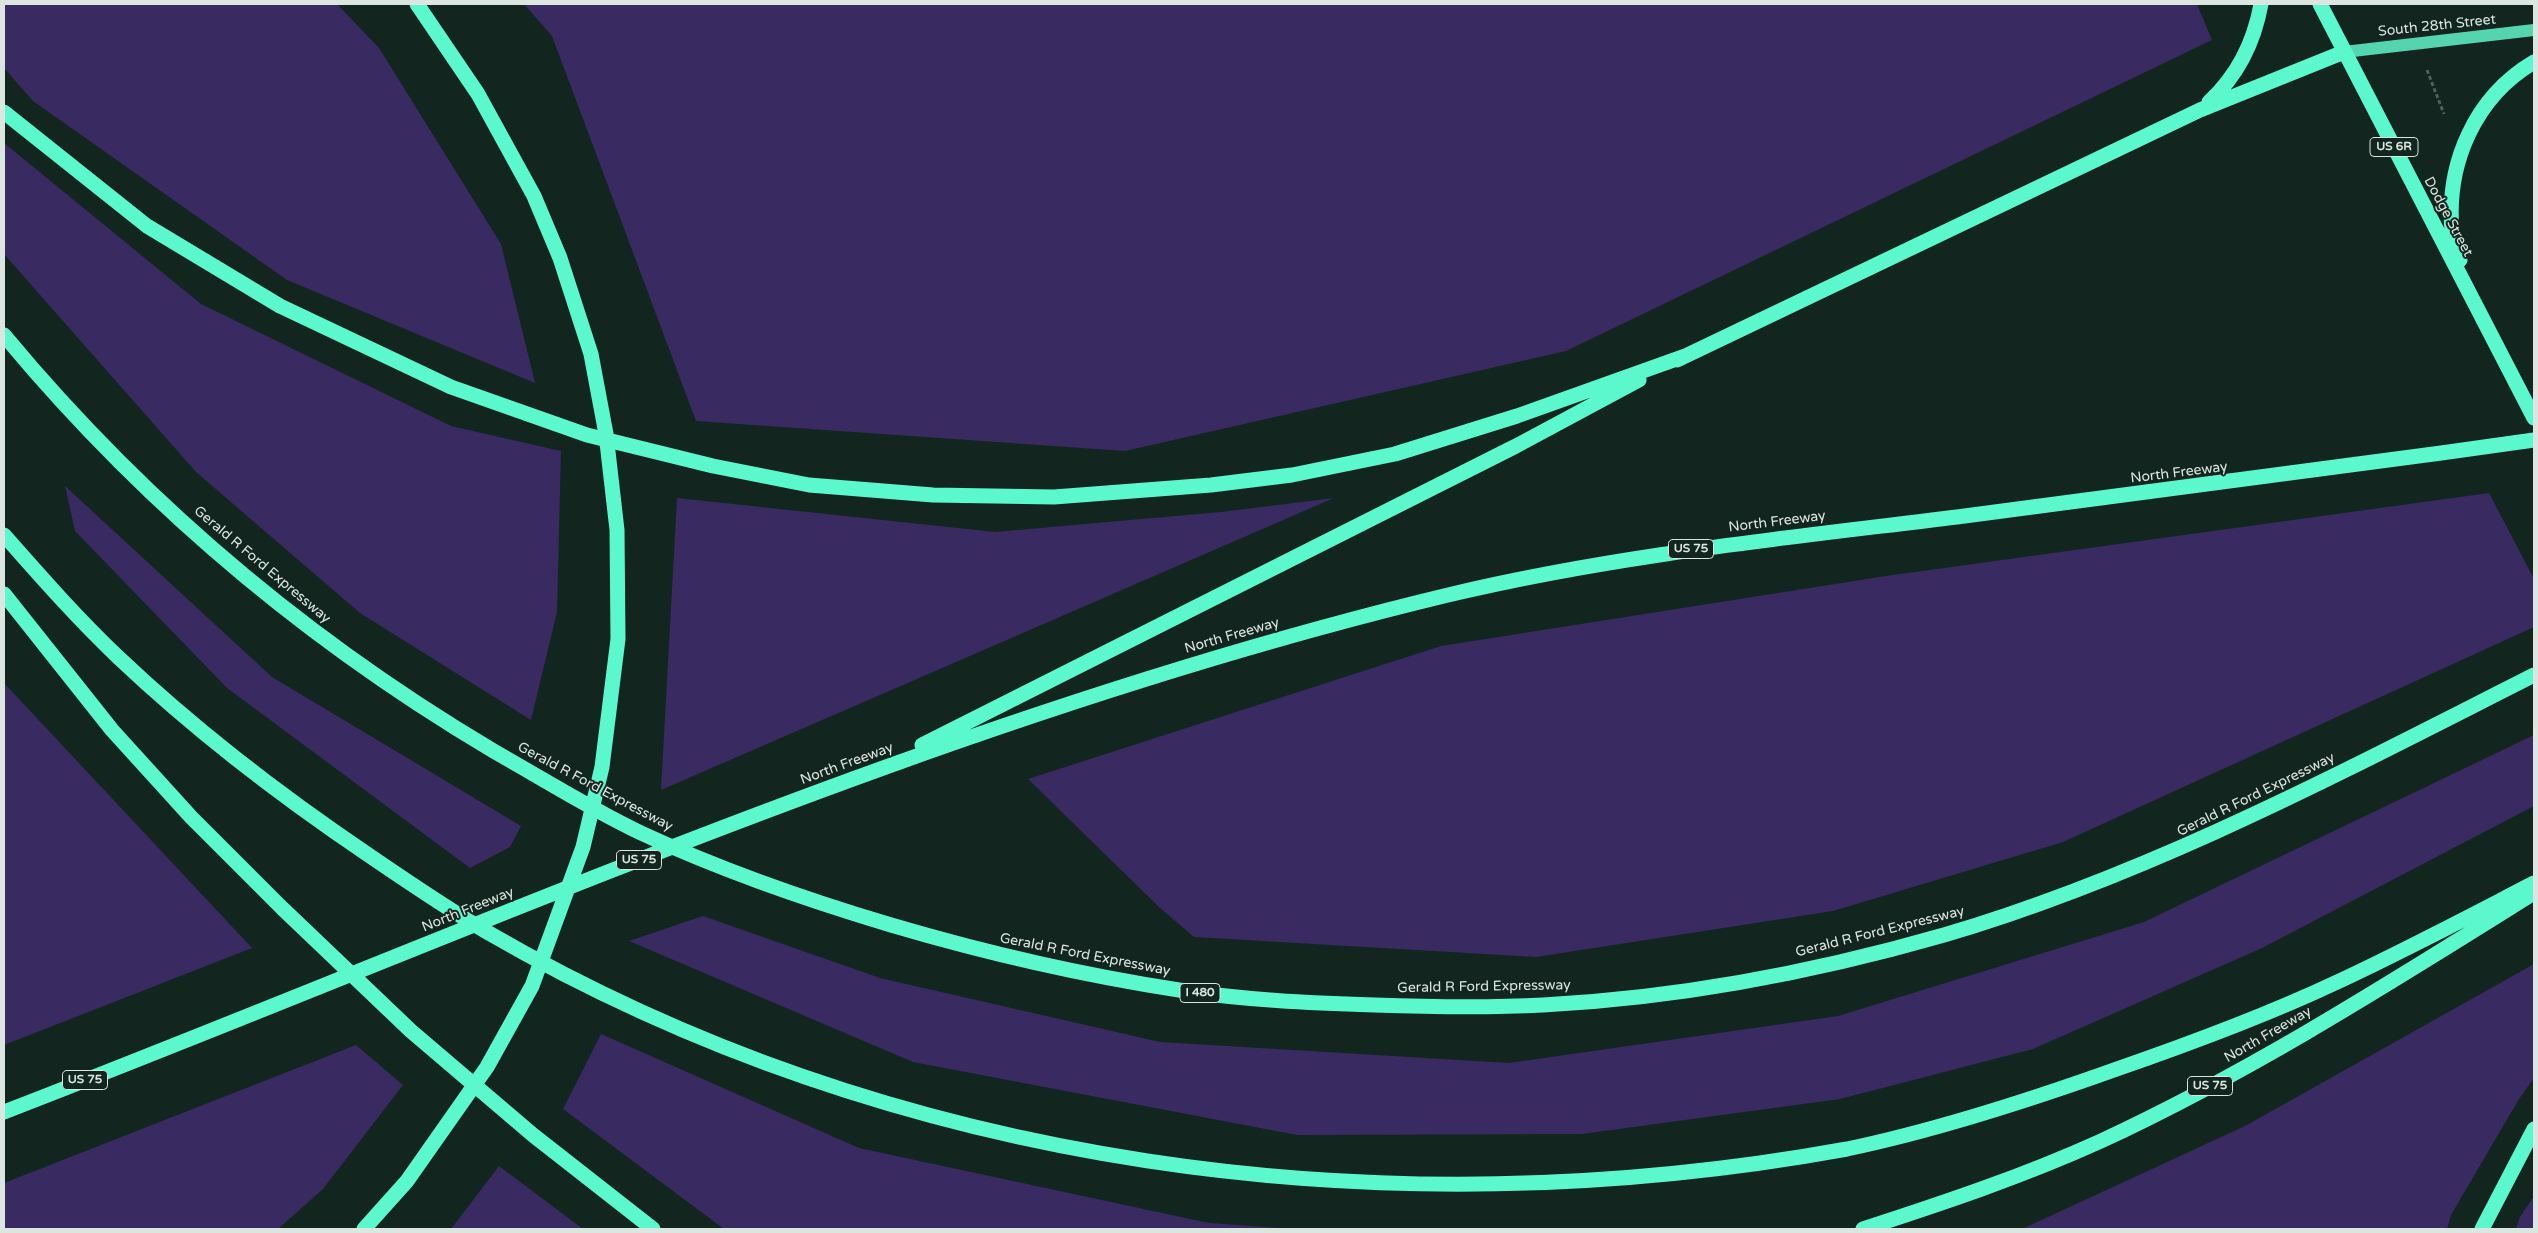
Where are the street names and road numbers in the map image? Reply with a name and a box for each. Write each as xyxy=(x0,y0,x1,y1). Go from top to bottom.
street label: South 28th Street xyxy=(2377,11,2497,41)
road number: US 6R xyxy=(2370,138,2418,156)
street label: Dodge Street xyxy=(2420,174,2476,260)
street label: North Freeway xyxy=(2129,459,2229,487)
street label: Gerald R Ford Expressway xyxy=(190,503,334,627)
street label: North Freeway xyxy=(1727,508,1827,536)
road number: US 75 xyxy=(1668,540,1714,558)
street label: North Freeway xyxy=(1183,614,1281,658)
street label: Gerald R Ford Expressway xyxy=(514,739,676,835)
street label: North Freeway xyxy=(798,739,896,789)
street label: Gerald R Ford Expressway xyxy=(2174,749,2338,841)
road number: US 75 xyxy=(616,850,662,870)
street label: North Freeway xyxy=(420,884,516,936)
street label: Gerald R Ford Expressway xyxy=(1794,903,1966,961)
street label: Gerald R Ford Expressway xyxy=(998,930,1172,980)
street label: Gerald R Ford Expressway xyxy=(1397,977,1571,997)
road number: I 480 xyxy=(1180,984,1220,1002)
street label: North Freeway xyxy=(2221,1003,2315,1067)
road number: US 75 xyxy=(62,1070,108,1090)
road number: US 75 xyxy=(2188,1076,2232,1096)

